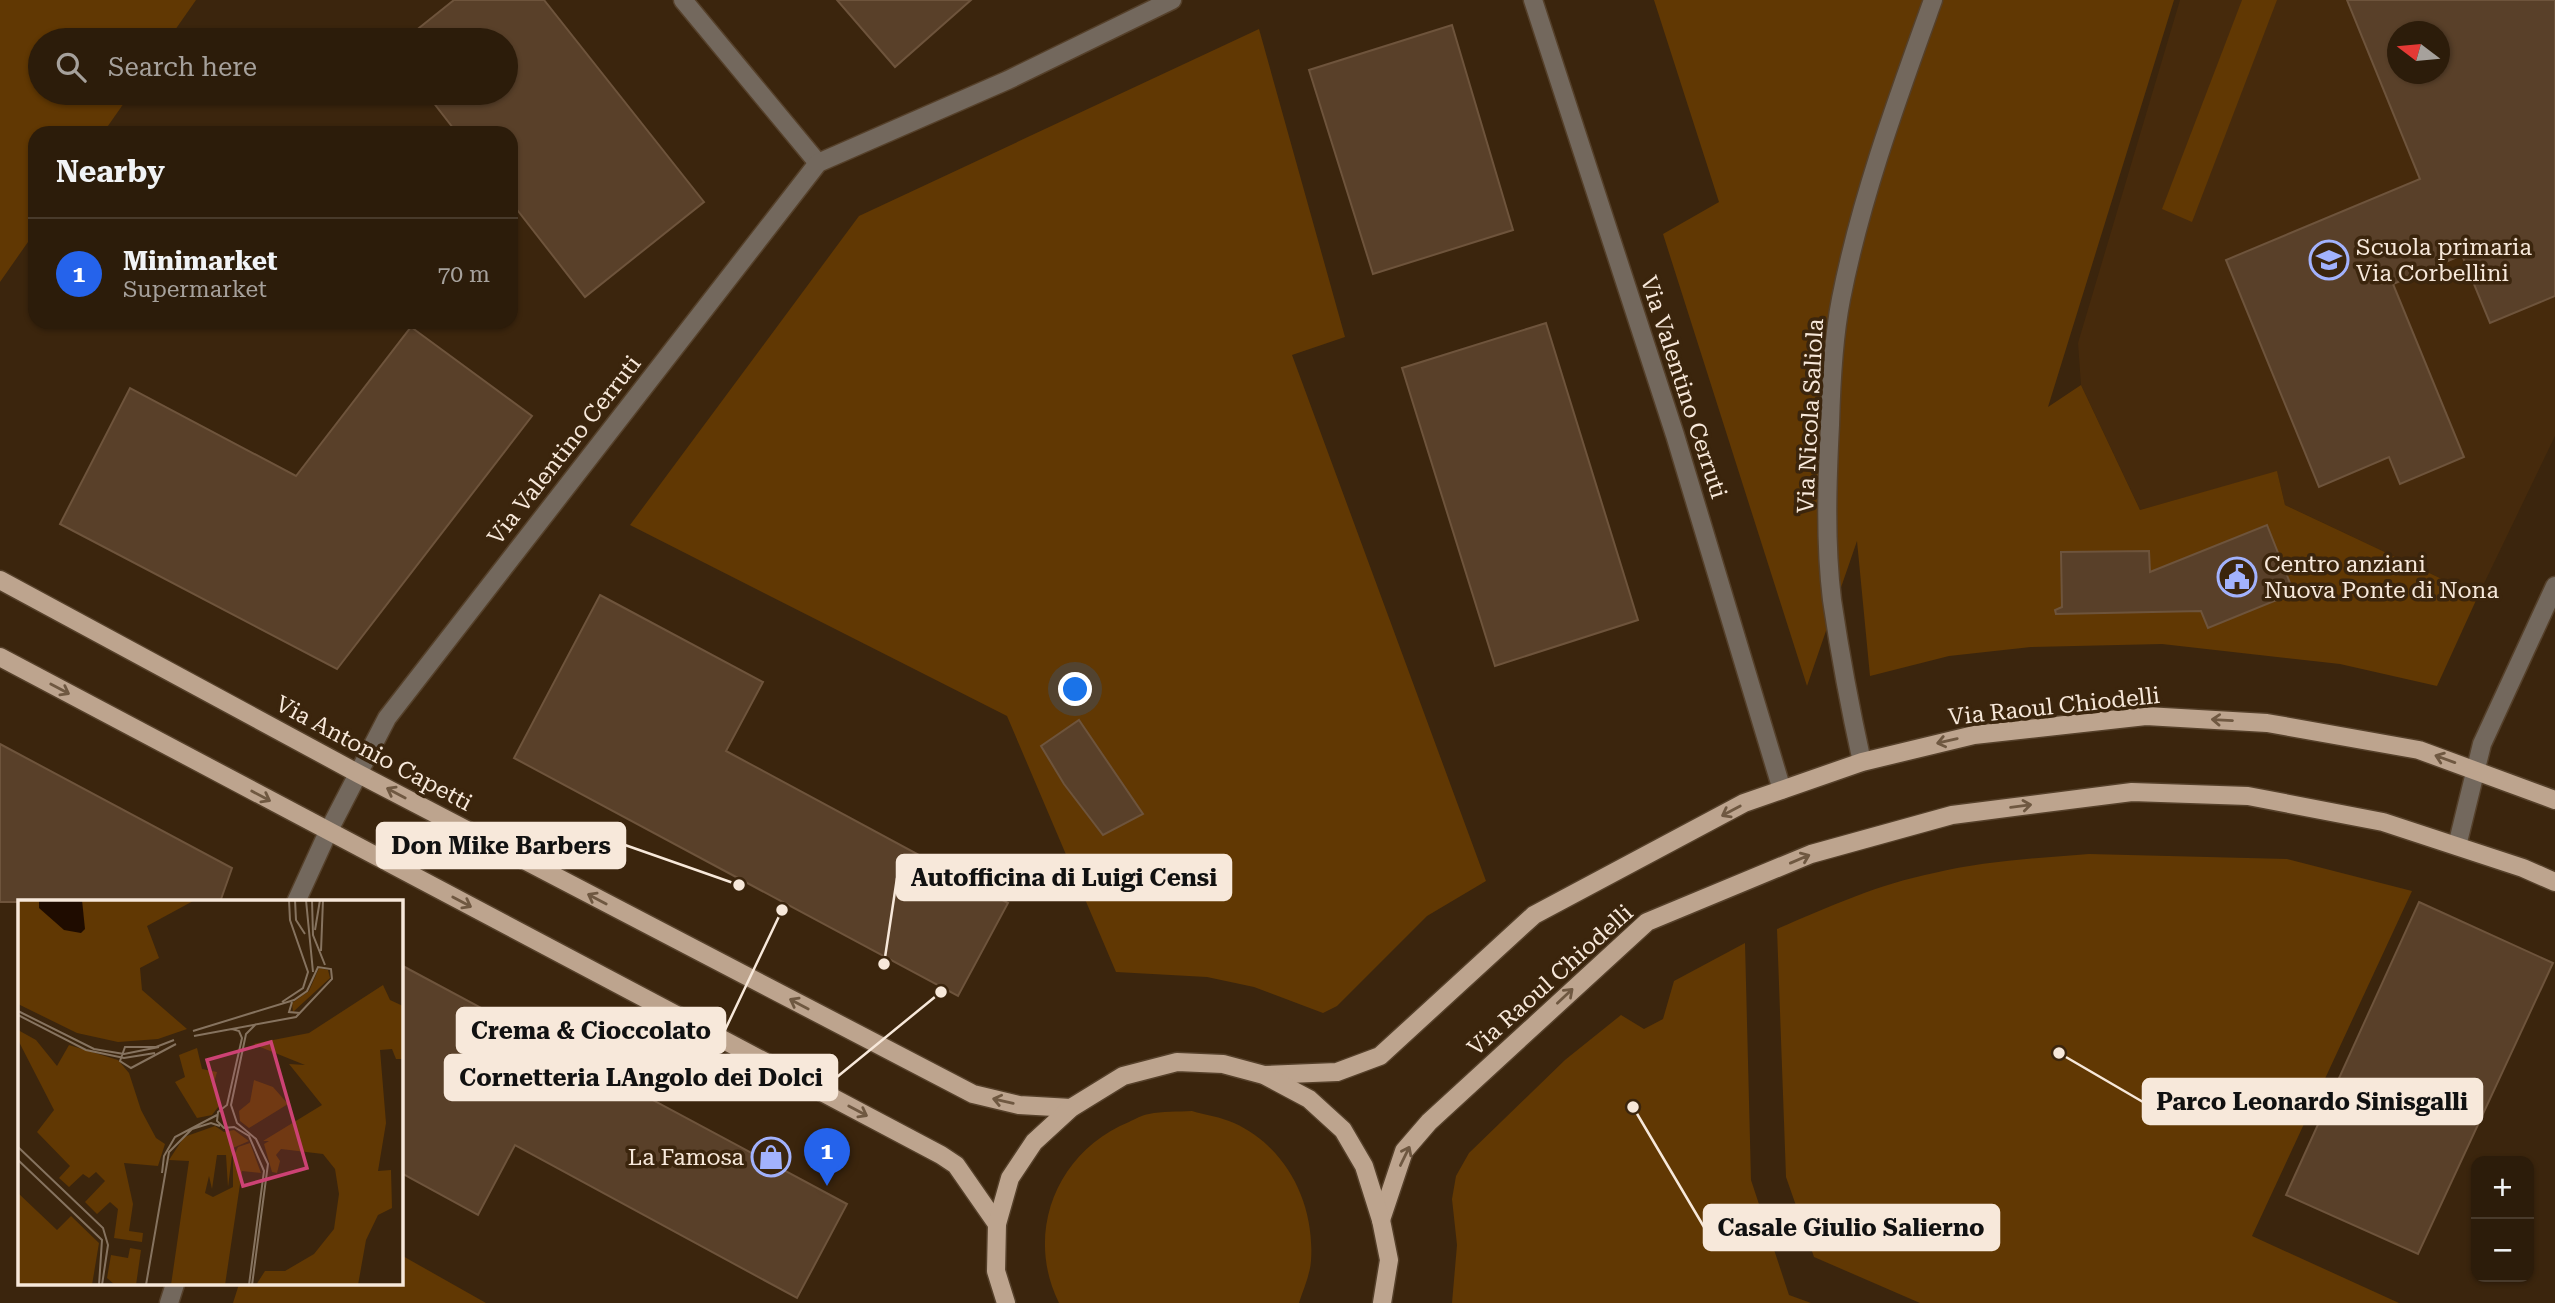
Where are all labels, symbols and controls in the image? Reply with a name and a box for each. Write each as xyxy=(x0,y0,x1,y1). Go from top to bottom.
north arrow xyxy=(2387,21,2450,84)
search box xyxy=(28,28,518,105)
icon: search xyxy=(52,48,90,86)
text: Search here xyxy=(108,52,257,82)
text: Nearby xyxy=(56,154,165,189)
place label: Scuola primaria Via Corbellini xyxy=(2356,234,2532,287)
school or university icon: Scuola primaria Via Corbellini xyxy=(2308,239,2350,281)
text: Minimarket xyxy=(123,246,278,276)
text: 1 xyxy=(73,261,85,288)
text: 70 m xyxy=(437,261,490,288)
street label: Via Valentino Cerruti xyxy=(1635,272,1732,502)
text: Supermarket xyxy=(123,276,267,303)
street label: Via Nicola Saliola xyxy=(1792,317,1829,514)
street label: Via Valentino Cerruti xyxy=(482,350,647,550)
place label: Centro anziani Nuova Ponte di Nona xyxy=(2264,551,2499,604)
public building icon: Centro anziani Nuova Ponte di Nona xyxy=(2216,556,2258,598)
your location xyxy=(1058,672,1092,706)
street label: Via Raoul Chiodelli xyxy=(1947,682,2161,731)
one-way arrow xyxy=(49,683,70,696)
street label: Via Antonio Capetti xyxy=(271,690,477,817)
one-way arrow xyxy=(2211,713,2233,726)
one-way arrow xyxy=(1936,735,1959,749)
one-way arrow xyxy=(2434,752,2456,764)
one-way arrow xyxy=(386,786,407,799)
one-way arrow xyxy=(250,789,271,803)
one-way arrow xyxy=(2009,800,2032,813)
one-way arrow xyxy=(1721,804,1742,818)
callout: Don Mike Barbers xyxy=(377,823,625,868)
text: Don Mike Barbers xyxy=(391,832,611,860)
one-way arrow xyxy=(1789,852,1811,865)
callout: Autofficina di Luigi Censi xyxy=(897,855,1231,900)
text: Autofficina di Luigi Censi xyxy=(911,864,1217,892)
one-way arrow xyxy=(587,891,608,905)
one-way arrow xyxy=(451,896,472,910)
street label: Via Raoul Chiodelli xyxy=(1462,899,1638,1062)
inset map xyxy=(18,900,402,1286)
one-way arrow xyxy=(1556,988,1573,1005)
one-way arrow xyxy=(789,997,810,1010)
callout: Crema & Cioccolato xyxy=(457,1008,725,1053)
text: Crema & Cioccolato xyxy=(471,1017,711,1045)
callout: Cornetteria LAngolo dei Dolci xyxy=(445,1055,837,1100)
text: Cornetteria LAngolo dei Dolci xyxy=(459,1064,823,1092)
callout: Parco Leonardo Sinisgalli xyxy=(2143,1079,2482,1124)
text: Parco Leonardo Sinisgalli xyxy=(2156,1088,2468,1116)
one-way arrow xyxy=(993,1094,1015,1107)
one-way arrow xyxy=(848,1105,868,1119)
pin: 1 xyxy=(804,1128,850,1186)
shop icon: La Famosa xyxy=(750,1136,792,1178)
place label: La Famosa xyxy=(628,1144,745,1171)
one-way arrow xyxy=(1398,1146,1412,1167)
map controls xyxy=(2471,1156,2534,1282)
button: + xyxy=(2471,1156,2534,1219)
callout: Casale Giulio Salierno xyxy=(1704,1205,1999,1250)
text: Casale Giulio Salierno xyxy=(1717,1214,1985,1242)
button: − xyxy=(2471,1219,2534,1282)

